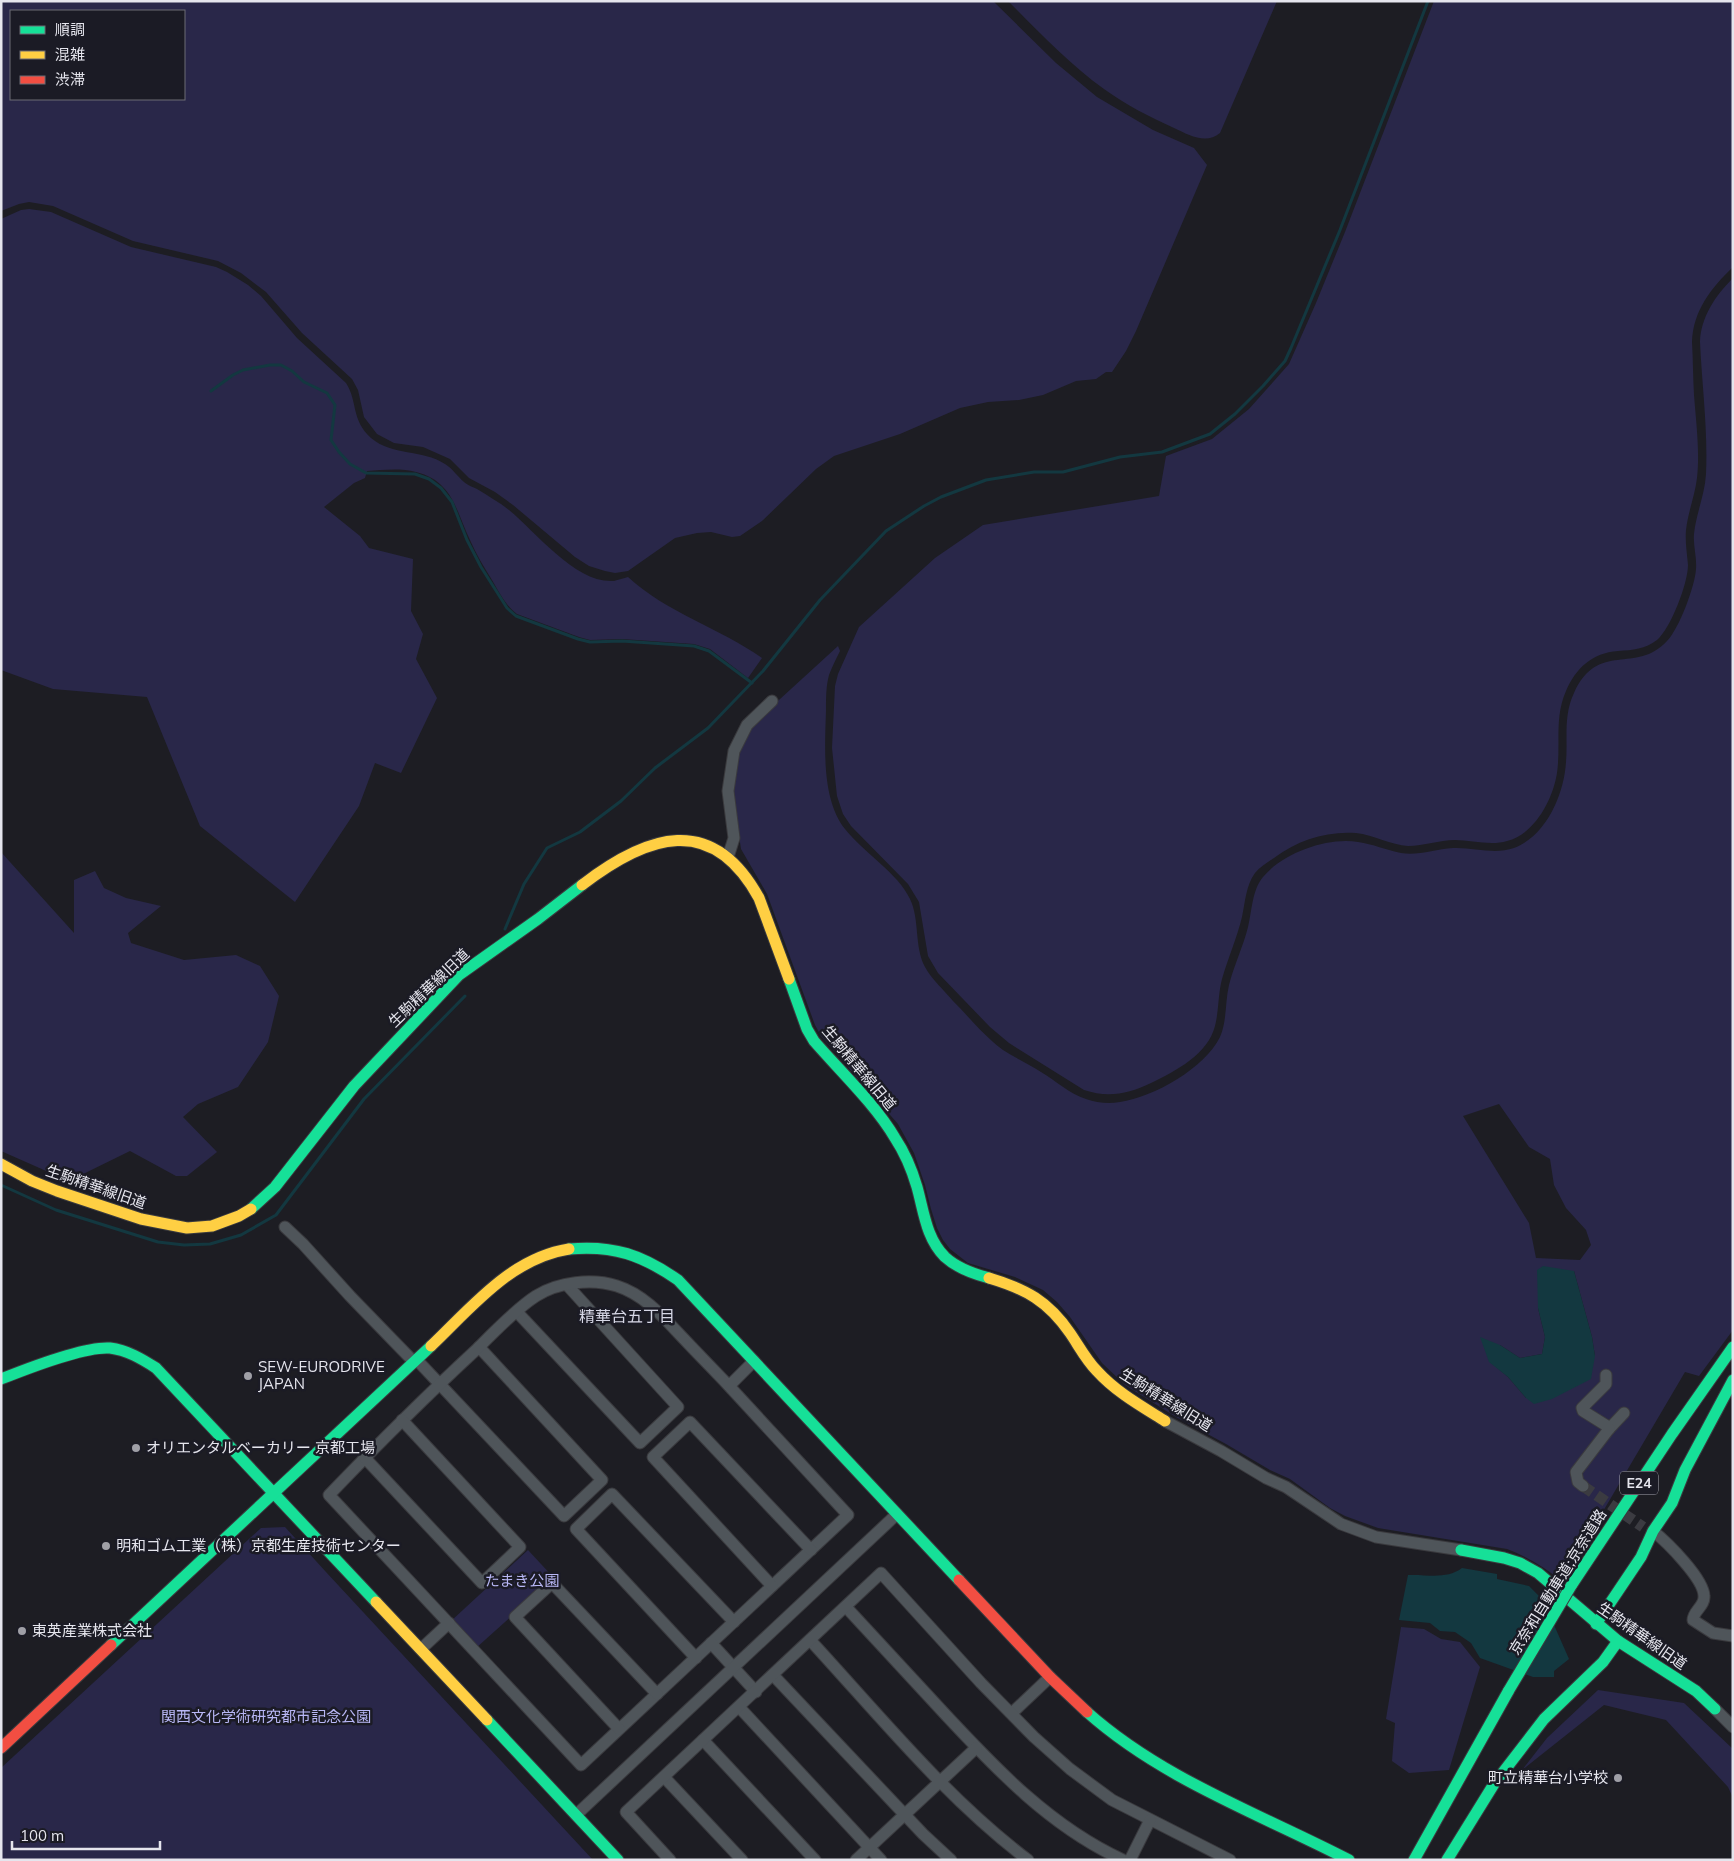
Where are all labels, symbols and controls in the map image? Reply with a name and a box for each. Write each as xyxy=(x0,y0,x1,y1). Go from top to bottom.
legend xyxy=(10,10,185,100)
text: 順調 xyxy=(55,20,85,39)
text: 混雑 xyxy=(55,45,85,64)
text: 渋滞 xyxy=(55,70,85,89)
street label: 生駒精華線旧道 xyxy=(384,944,473,1031)
street label: 生駒精華線旧道 xyxy=(818,1021,900,1114)
street label: 生駒精華線旧道 xyxy=(43,1160,149,1213)
district label: 精華台五丁目 xyxy=(579,1306,675,1326)
place label: SEW-EURODRIVE JAPAN xyxy=(258,1357,385,1393)
street label: 生駒精華線旧道 xyxy=(1117,1364,1216,1435)
marker: SEW-EURODRIVE JAPAN xyxy=(242,1370,254,1382)
place label: オリエンタルベーカリー 京都工場 xyxy=(146,1438,375,1457)
marker: オリエンタルベーカリー 京都工場 xyxy=(130,1442,142,1454)
road number: E24 xyxy=(1620,1472,1658,1495)
street label: 京奈和自動車道;京奈道路 xyxy=(1505,1505,1610,1658)
place label: 明和ゴム工業（株）京都生産技術センター xyxy=(116,1536,401,1555)
marker: 明和ゴム工業（株）京都生産技術センター xyxy=(100,1540,112,1552)
park label: たまき公園 xyxy=(485,1571,559,1590)
street label: 生駒精華線旧道 xyxy=(1594,1598,1691,1673)
place label: 東英産業株式会社 xyxy=(32,1621,152,1640)
marker: 東英産業株式会社 xyxy=(16,1625,28,1637)
park label: 関西文化学術研究都市記念公園 xyxy=(161,1707,371,1726)
place label: 町立精華台小学校 xyxy=(1488,1768,1608,1787)
marker: 町立精華台小学校 xyxy=(1612,1772,1624,1784)
scale bar xyxy=(12,1818,160,1850)
text: 100 m xyxy=(20,1826,64,1845)

